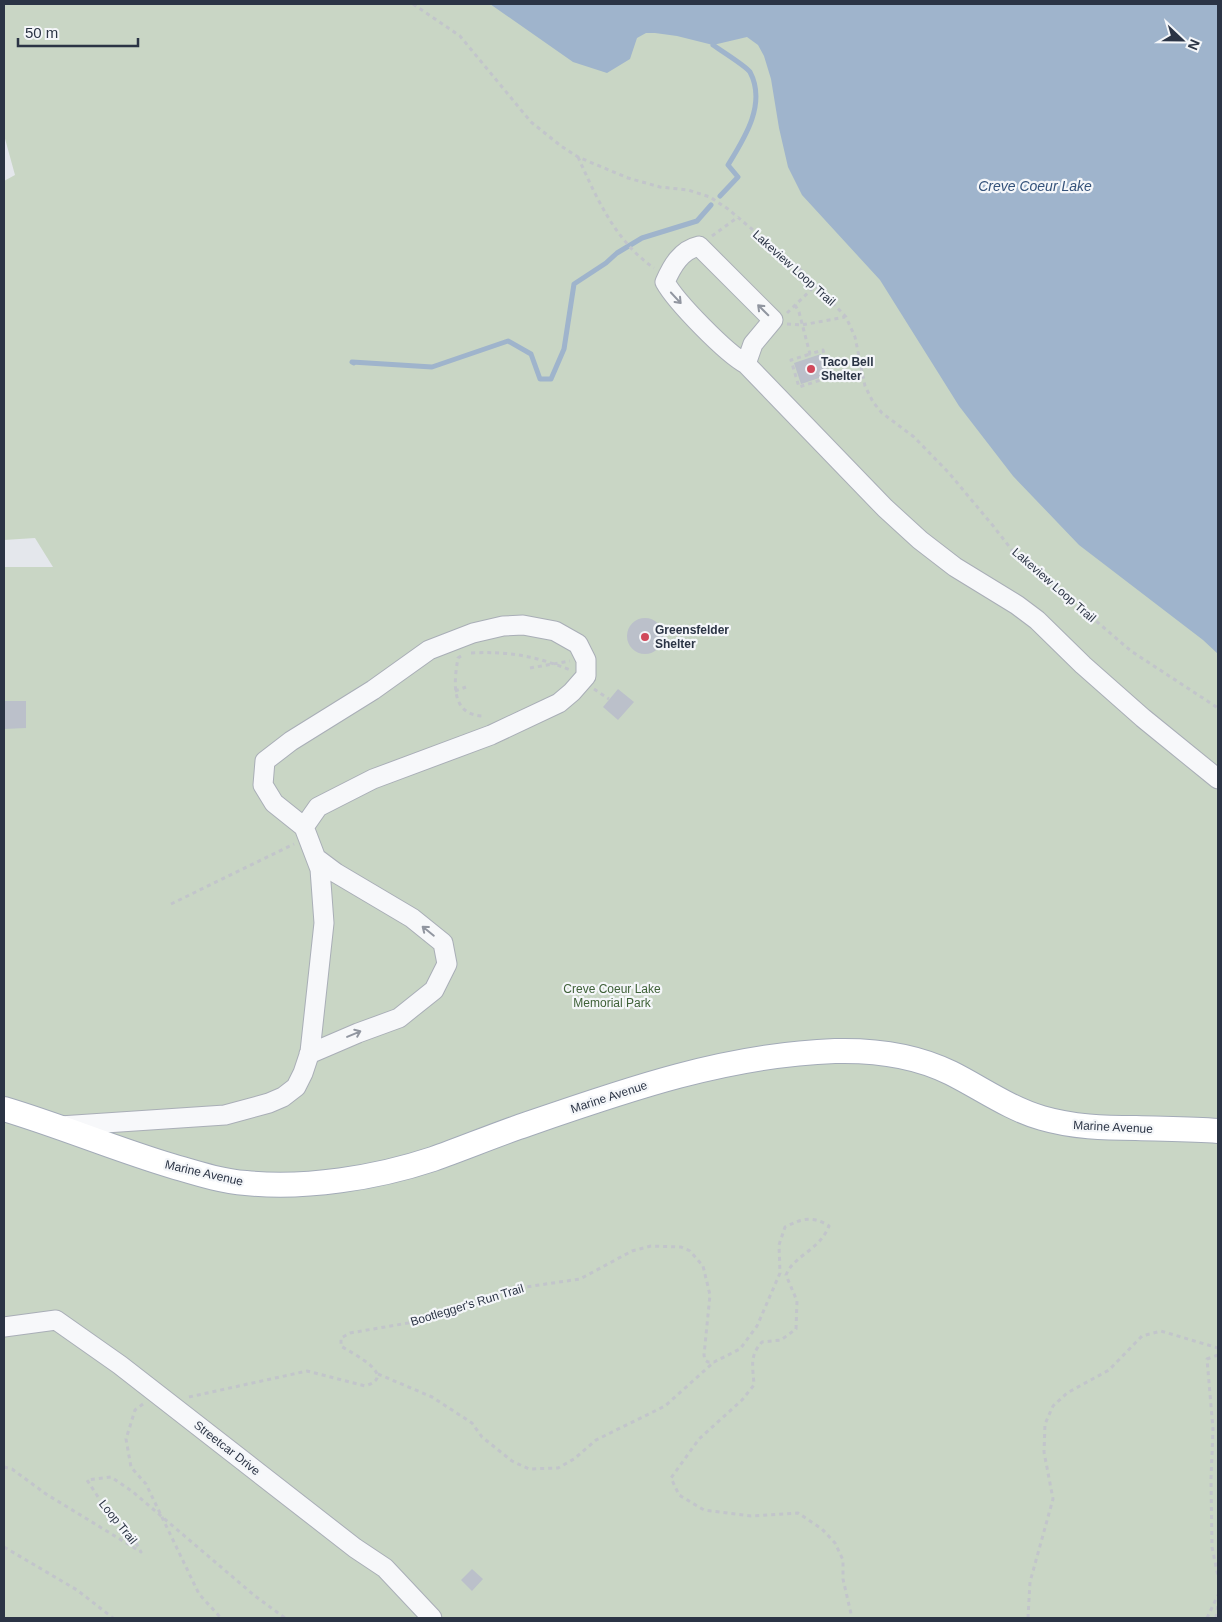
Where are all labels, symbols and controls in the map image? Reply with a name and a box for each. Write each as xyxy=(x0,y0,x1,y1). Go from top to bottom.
scale bar xyxy=(18,15,138,47)
north arrow xyxy=(1157,15,1207,65)
text: 50 m xyxy=(25,24,58,41)
text: N xyxy=(1185,37,1203,53)
water label: Creve Coeur Lake xyxy=(978,178,1092,194)
street label: Lakeview Loop Trail xyxy=(750,227,838,309)
one-way arrow xyxy=(670,291,682,304)
one-way arrow xyxy=(758,305,770,317)
place label: Taco Bell Shelter xyxy=(821,355,873,383)
marker: Taco Bell Shelter xyxy=(805,363,817,375)
street label: Lakeview Loop Trail xyxy=(1009,545,1099,625)
place label: Greensfelder Shelter xyxy=(655,623,729,651)
marker: Greensfelder Shelter xyxy=(639,631,651,643)
one-way arrow xyxy=(421,925,434,936)
park label: Creve Coeur Lake Memorial Park xyxy=(563,982,661,1010)
one-way arrow xyxy=(346,1029,361,1039)
street label: Marine Avenue xyxy=(569,1078,649,1116)
street label: Marine Avenue xyxy=(1073,1118,1154,1136)
street label: Marine Avenue xyxy=(164,1157,245,1189)
street label: Bootlegger's Run Trail xyxy=(409,1281,525,1329)
street label: Streetcar Drive xyxy=(191,1418,263,1478)
street label: Loop Trail xyxy=(96,1497,140,1547)

